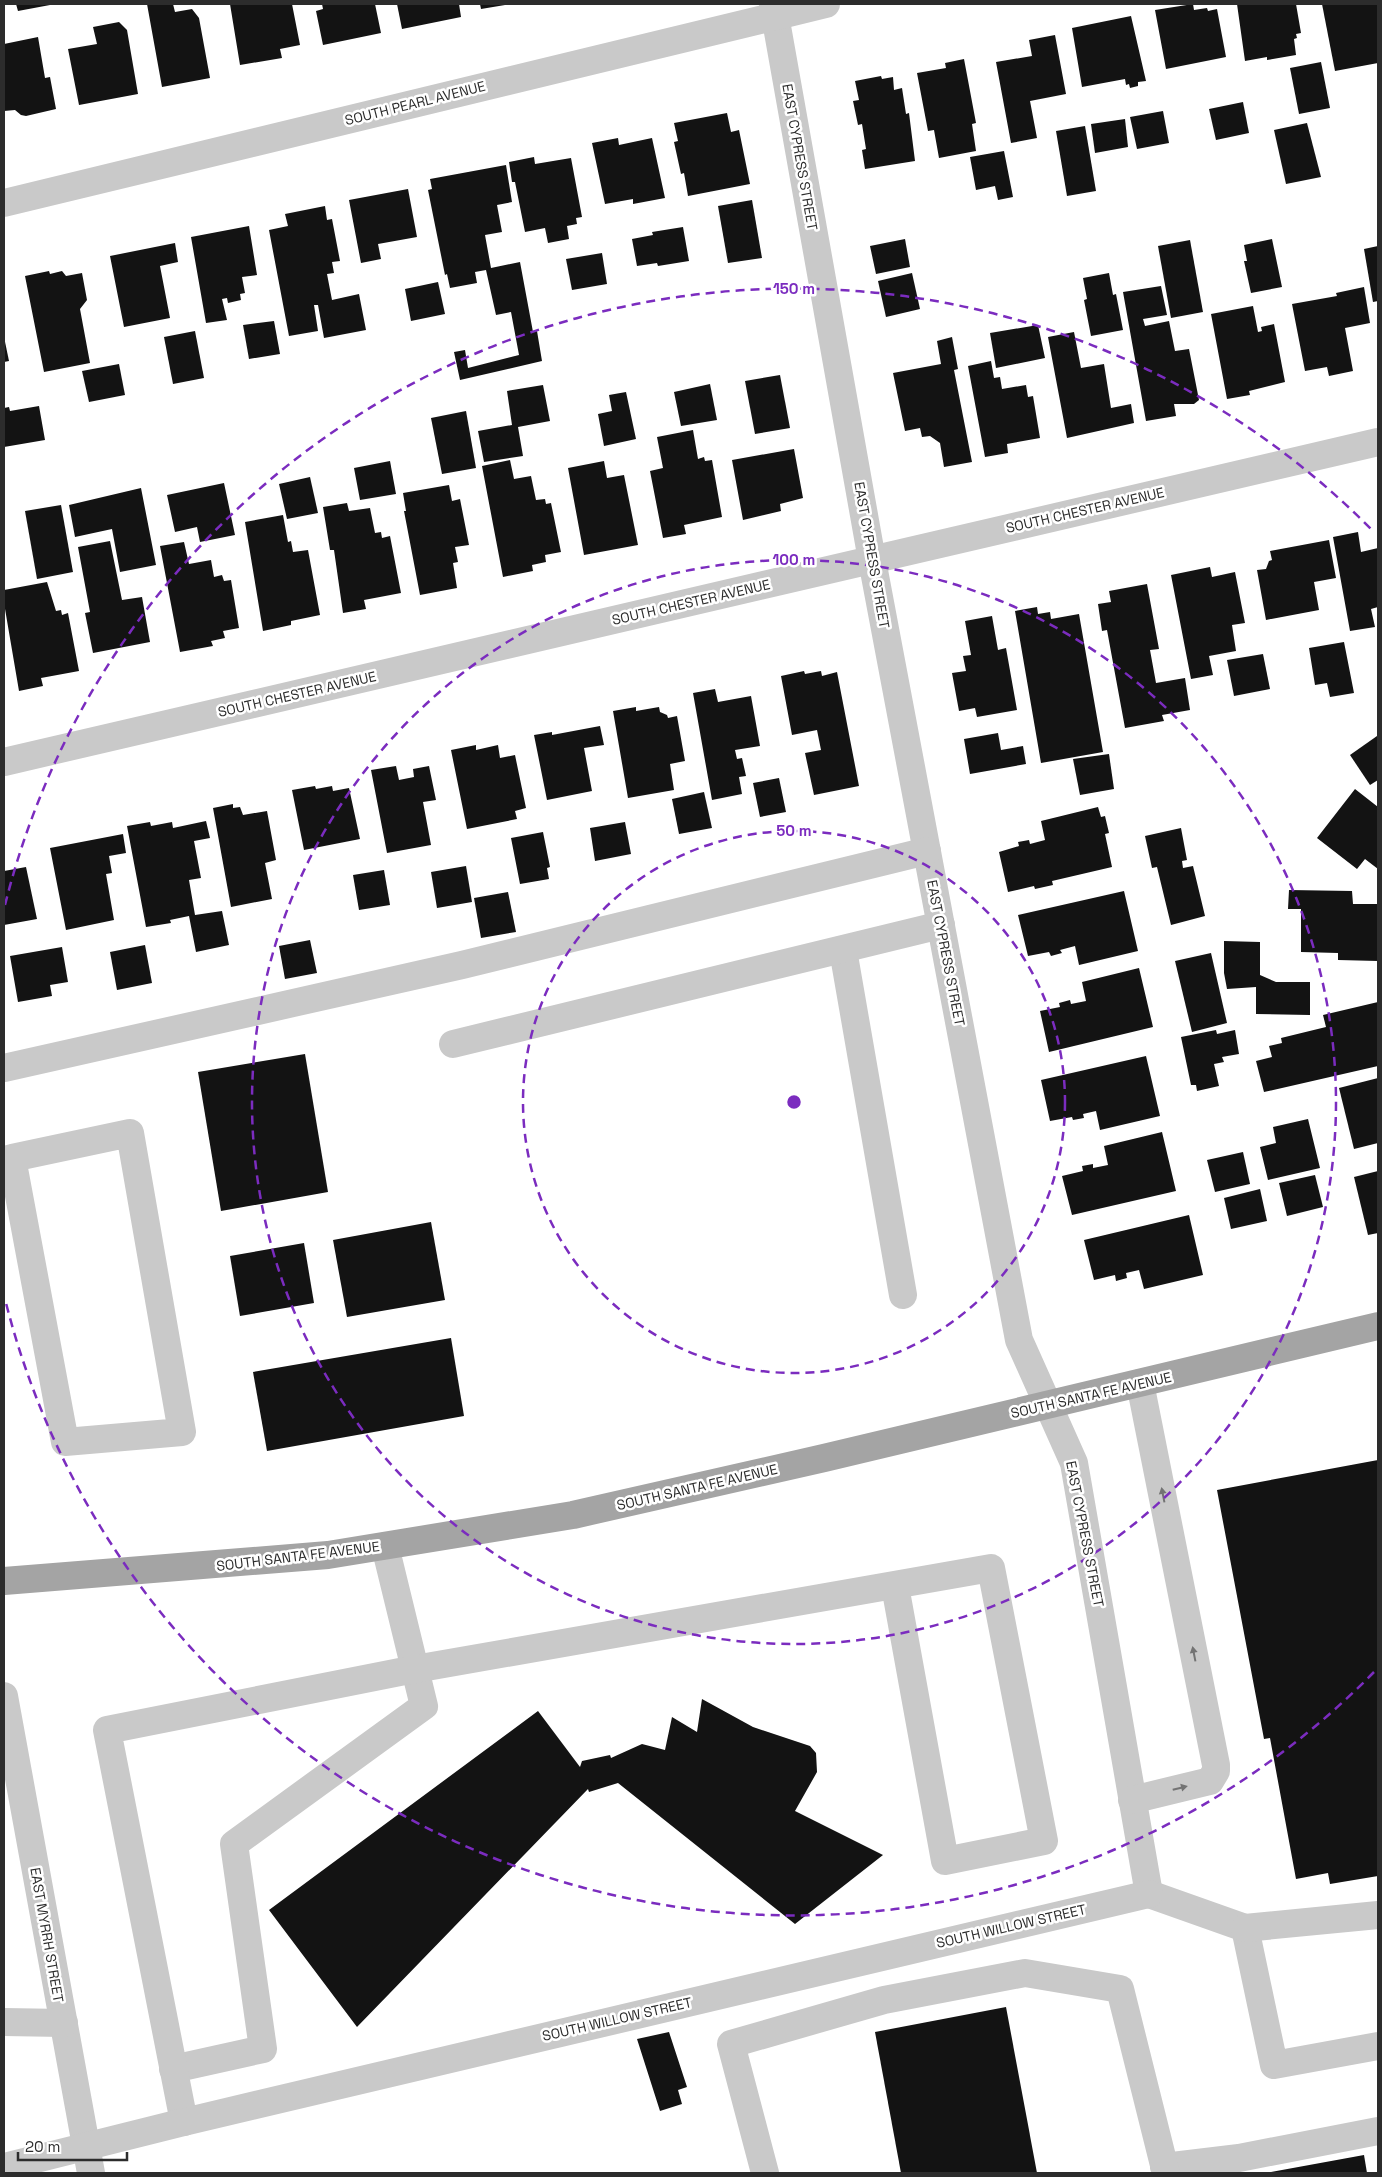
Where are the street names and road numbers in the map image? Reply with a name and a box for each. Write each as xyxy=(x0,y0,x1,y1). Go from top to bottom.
street label: SOUTH PEARL AVENUE xyxy=(343,77,487,129)
street label: EAST CYPRESS STREET xyxy=(778,82,822,232)
street label: EAST CYPRESS STREET xyxy=(850,480,894,630)
street label: SOUTH CHESTER AVENUE xyxy=(1004,483,1166,537)
street label: SOUTH CHESTER AVENUE xyxy=(610,575,772,629)
street label: SOUTH CHESTER AVENUE xyxy=(216,667,378,721)
street label: EAST CYPRESS STREET xyxy=(923,878,969,1028)
street label: SOUTH SANTA FE AVENUE xyxy=(1009,1368,1173,1422)
street label: EAST CYPRESS STREET xyxy=(1062,1459,1108,1609)
street label: SOUTH SANTA FE AVENUE xyxy=(615,1460,779,1514)
street label: SOUTH SANTA FE AVENUE xyxy=(215,1537,381,1575)
street label: EAST MYRRH STREET xyxy=(26,1866,68,2004)
street label: SOUTH WILLOW STREET xyxy=(934,1900,1088,1952)
street label: SOUTH WILLOW STREET xyxy=(540,1993,694,2045)

